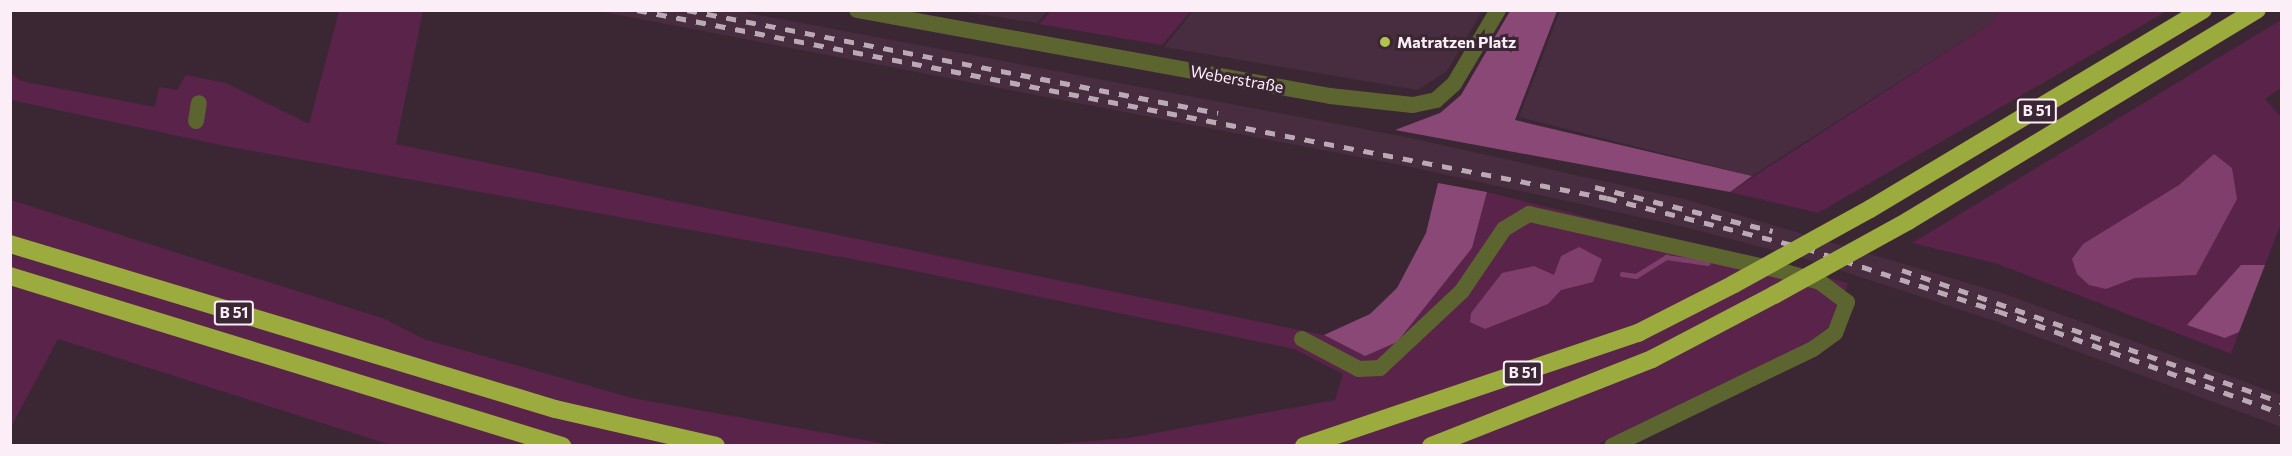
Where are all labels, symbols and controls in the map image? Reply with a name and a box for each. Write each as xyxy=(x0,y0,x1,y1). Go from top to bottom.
place label: Matratzen Platz xyxy=(1397,32,1516,52)
marker: Matratzen Platz xyxy=(1378,35,1392,49)
street label: Weberstraße xyxy=(1189,61,1285,97)
road number: B 51 xyxy=(2016,99,2058,123)
road number: B 51 xyxy=(213,301,255,325)
road number: B 51 xyxy=(1502,361,1544,385)

